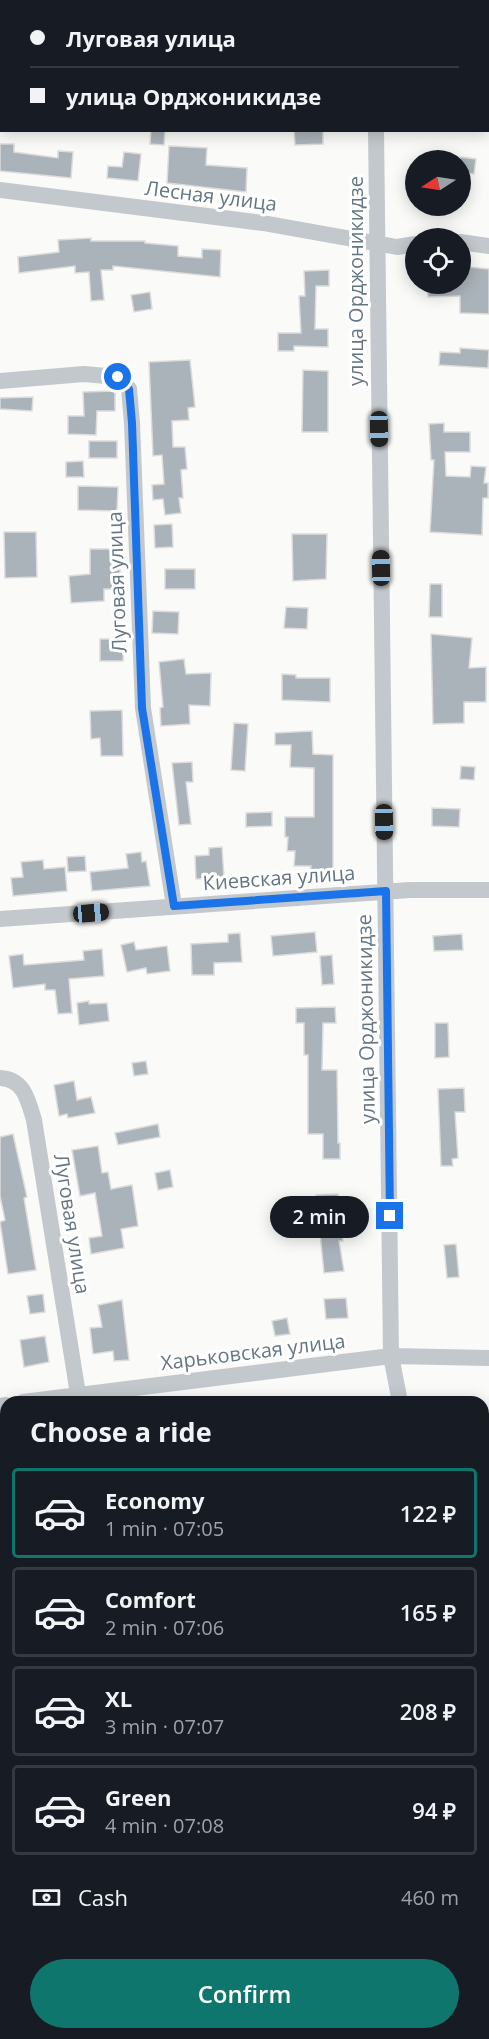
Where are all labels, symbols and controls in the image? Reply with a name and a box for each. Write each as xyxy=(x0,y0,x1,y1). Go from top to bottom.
text: Луговая улица xyxy=(66,23,236,53)
text: улица Орджоникидзе xyxy=(66,81,321,111)
north arrow xyxy=(405,150,471,216)
map controls xyxy=(405,150,471,294)
street label: Лесная улица xyxy=(144,174,279,217)
street label: улица Орджоникидзе xyxy=(342,176,369,386)
button: locate xyxy=(405,228,471,294)
route start xyxy=(104,363,131,390)
car xyxy=(370,411,388,447)
street label: Луговая улица xyxy=(101,511,132,653)
car xyxy=(372,550,390,586)
car xyxy=(375,804,393,840)
street label: Киевская улица xyxy=(202,859,356,896)
car xyxy=(72,902,110,924)
street label: улица Орджоникидзе xyxy=(350,914,381,1124)
street label: Луговая улица xyxy=(48,1152,97,1296)
callout: 2 min xyxy=(270,1195,369,1237)
route end xyxy=(376,1202,403,1229)
text: 2 min xyxy=(293,1203,347,1230)
street label: Харьковская улица xyxy=(159,1327,347,1376)
text: Choose a ride xyxy=(30,1413,212,1450)
text: Economy xyxy=(105,1485,204,1515)
icon: car xyxy=(33,1486,87,1540)
text: 122 ₽ xyxy=(400,1498,456,1528)
text: 1 min · 07:05 xyxy=(105,1515,224,1542)
text: Comfort xyxy=(105,1584,196,1614)
icon: car xyxy=(33,1585,87,1639)
text: 165 ₽ xyxy=(400,1597,456,1627)
text: 2 min · 07:06 xyxy=(105,1614,224,1641)
text: XL xyxy=(105,1683,132,1713)
icon: car xyxy=(33,1684,87,1738)
text: 208 ₽ xyxy=(400,1696,456,1726)
text: 3 min · 07:07 xyxy=(105,1713,224,1740)
text: Green xyxy=(105,1782,171,1812)
icon: car xyxy=(33,1783,87,1837)
text: 94 ₽ xyxy=(412,1795,456,1825)
text: 4 min · 07:08 xyxy=(105,1812,224,1839)
icon: cash xyxy=(30,1881,63,1914)
text: Cash xyxy=(78,1882,128,1912)
text: 460 m xyxy=(401,1884,459,1911)
button: Confirm xyxy=(30,1959,459,2028)

